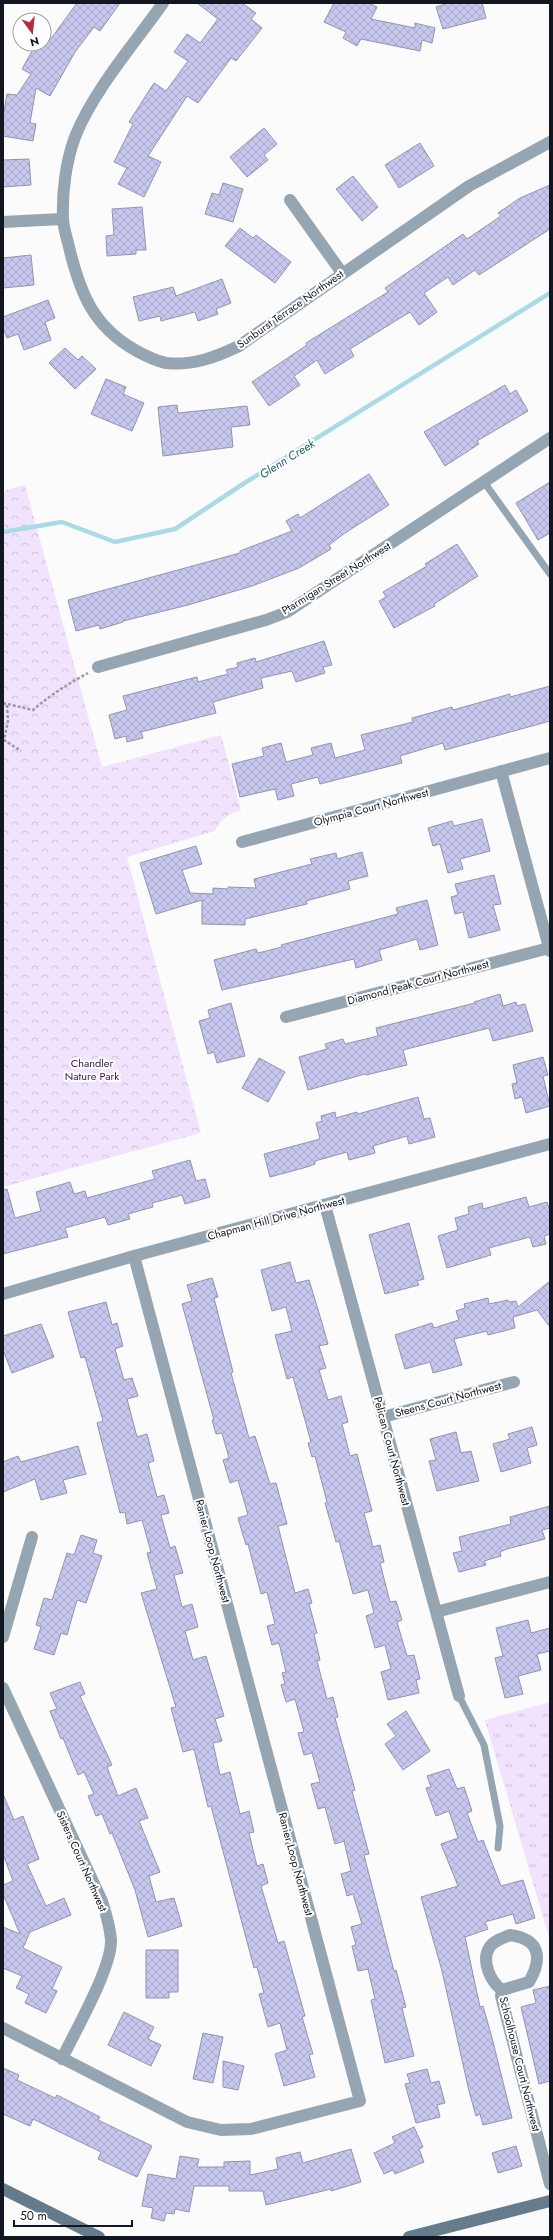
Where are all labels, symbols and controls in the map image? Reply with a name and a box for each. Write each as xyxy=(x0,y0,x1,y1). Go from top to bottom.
north arrow xyxy=(12,12,52,52)
text: N xyxy=(28,33,41,51)
street label: Sunburst Terrace Northwest xyxy=(233,266,347,352)
water label: Glenn Creek xyxy=(256,434,319,483)
street label: Ptarmigan Street Northwest xyxy=(278,538,394,618)
street label: Olympia Court Northwest xyxy=(312,784,430,830)
street label: Diamond Peak Court Northwest xyxy=(345,955,491,1009)
park label: Chandler Nature Park xyxy=(65,1055,119,1084)
street label: Chapman Hill Drive Northwest xyxy=(206,1192,347,1244)
street label: Steens Court Northwest xyxy=(393,1377,503,1421)
street label: Pelican Court Northwest xyxy=(370,1395,414,1508)
street label: Ranier Loop Northwest xyxy=(192,1498,235,1605)
street label: Sisters Court Northwest xyxy=(53,1808,112,1914)
street label: Ranier Loop Northwest xyxy=(275,1811,318,1918)
street label: Schoolhouse Court Northwest xyxy=(496,1995,545,2133)
scale bar xyxy=(14,2202,132,2228)
text: 50 m xyxy=(20,2207,47,2225)

